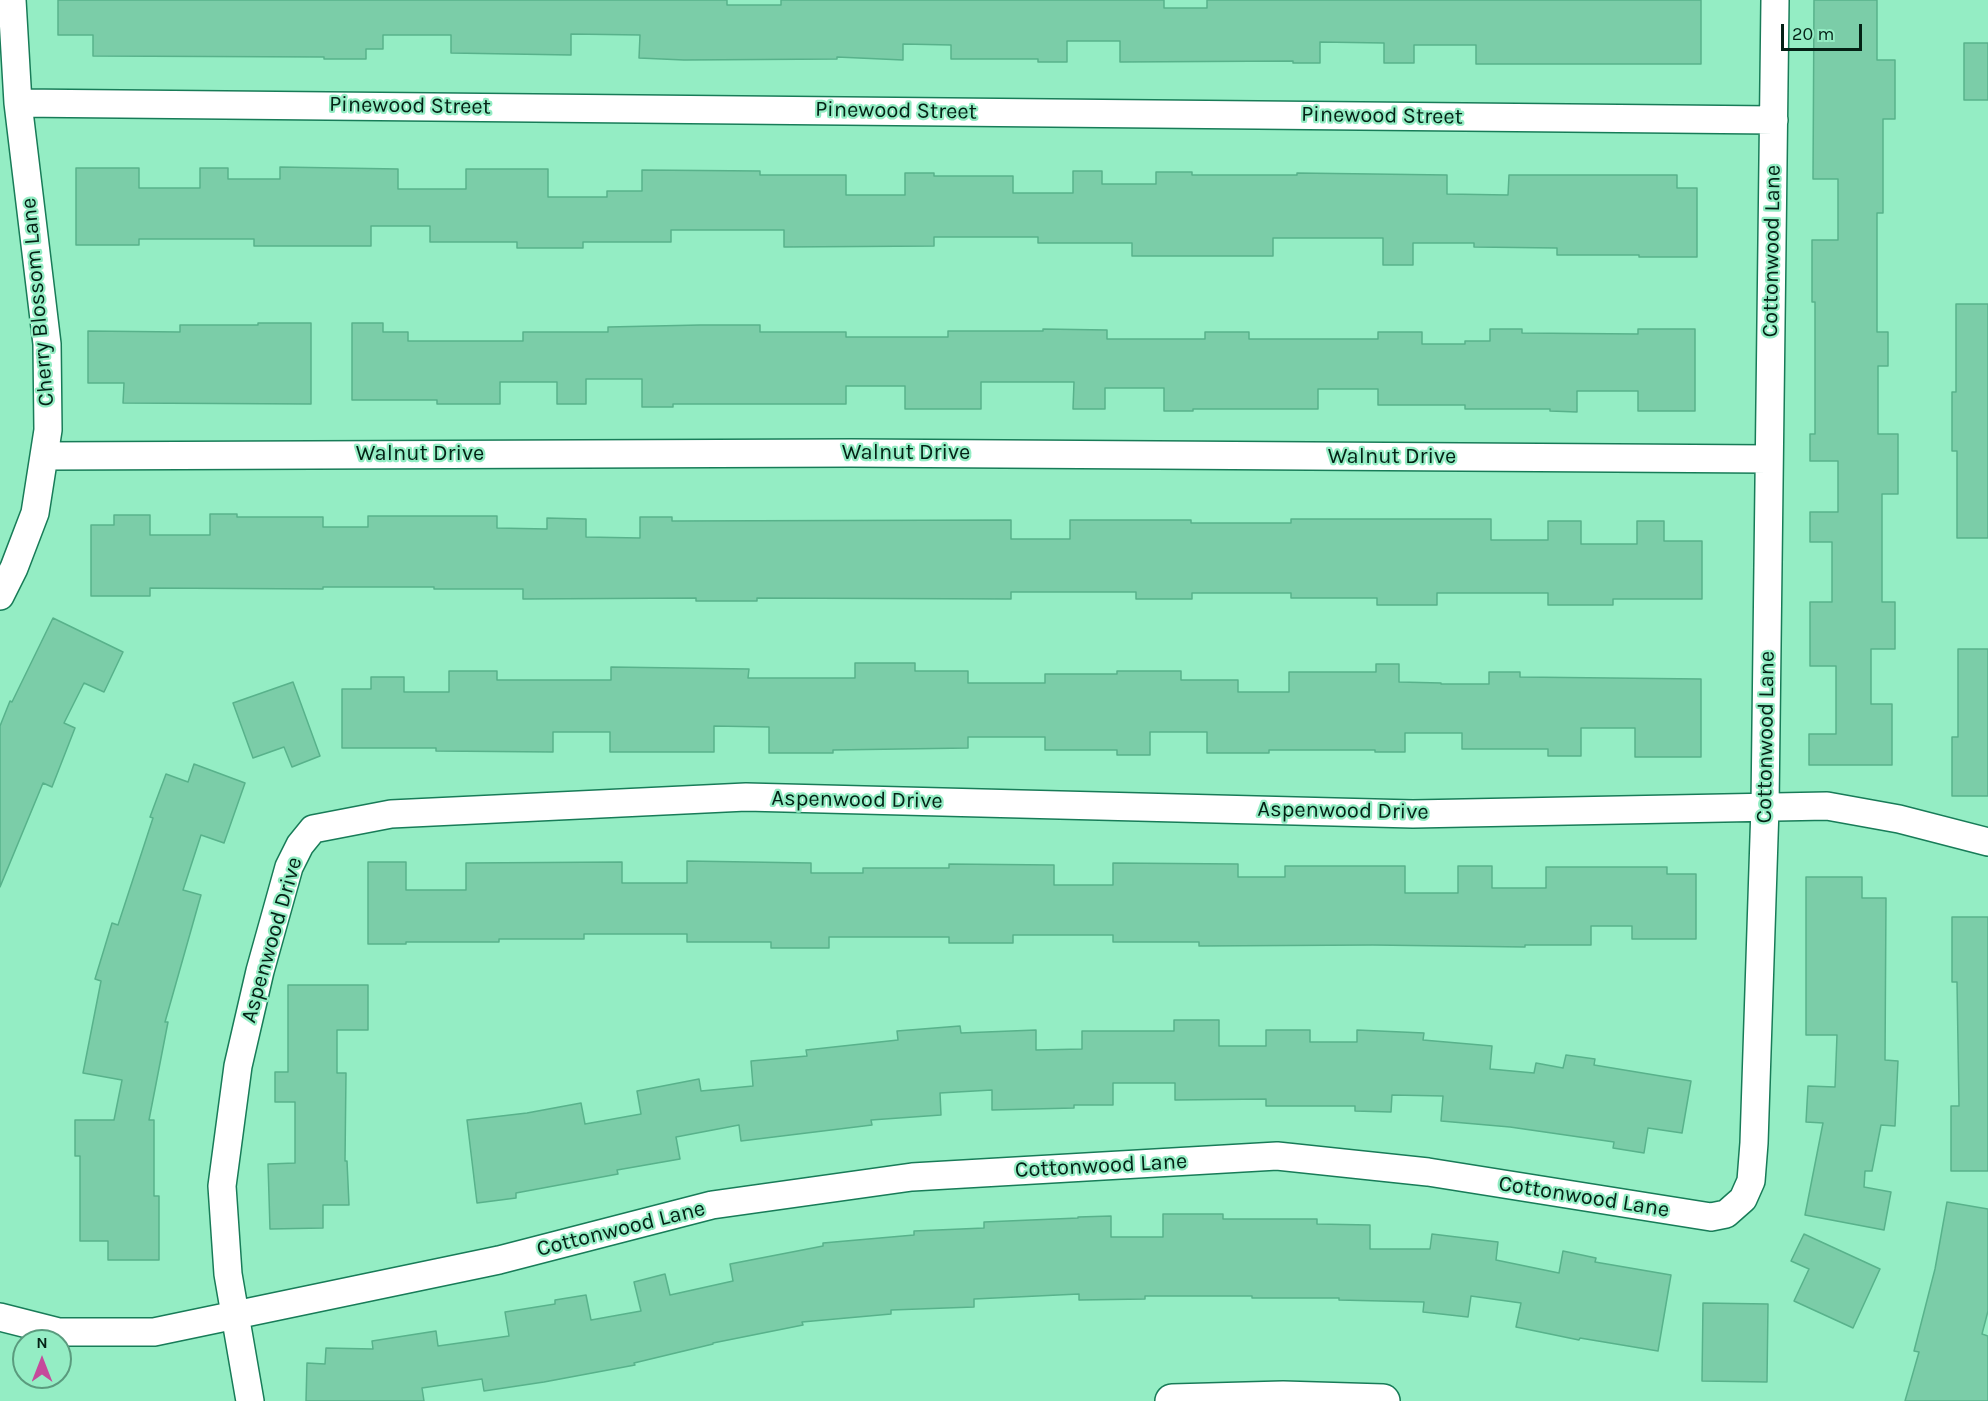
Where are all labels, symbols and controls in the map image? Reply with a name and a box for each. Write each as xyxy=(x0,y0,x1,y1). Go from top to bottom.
scale bar xyxy=(1784,12,1865,50)
text: 20 m xyxy=(1792,23,1834,45)
street label: Pinewood Street xyxy=(329,91,491,121)
street label: Pinewood Street xyxy=(815,96,977,126)
street label: Pinewood Street xyxy=(1301,101,1463,131)
street label: Cottonwood Lane xyxy=(1757,164,1787,338)
street label: Cherry Blossom Lane xyxy=(16,197,60,407)
street label: Walnut Drive xyxy=(842,440,970,466)
street label: Walnut Drive xyxy=(356,441,484,467)
street label: Walnut Drive xyxy=(1328,444,1456,470)
street label: Cottonwood Lane xyxy=(1751,650,1781,824)
street label: Aspenwood Drive xyxy=(771,785,943,815)
street label: Aspenwood Drive xyxy=(1257,796,1429,826)
street label: Aspenwood Drive xyxy=(236,854,308,1026)
street label: Cottonwood Lane xyxy=(1014,1148,1188,1184)
street label: Cottonwood Lane xyxy=(1497,1170,1671,1224)
street label: Cottonwood Lane xyxy=(534,1195,708,1263)
north arrow xyxy=(12,1329,72,1389)
text: N xyxy=(36,1333,48,1352)

